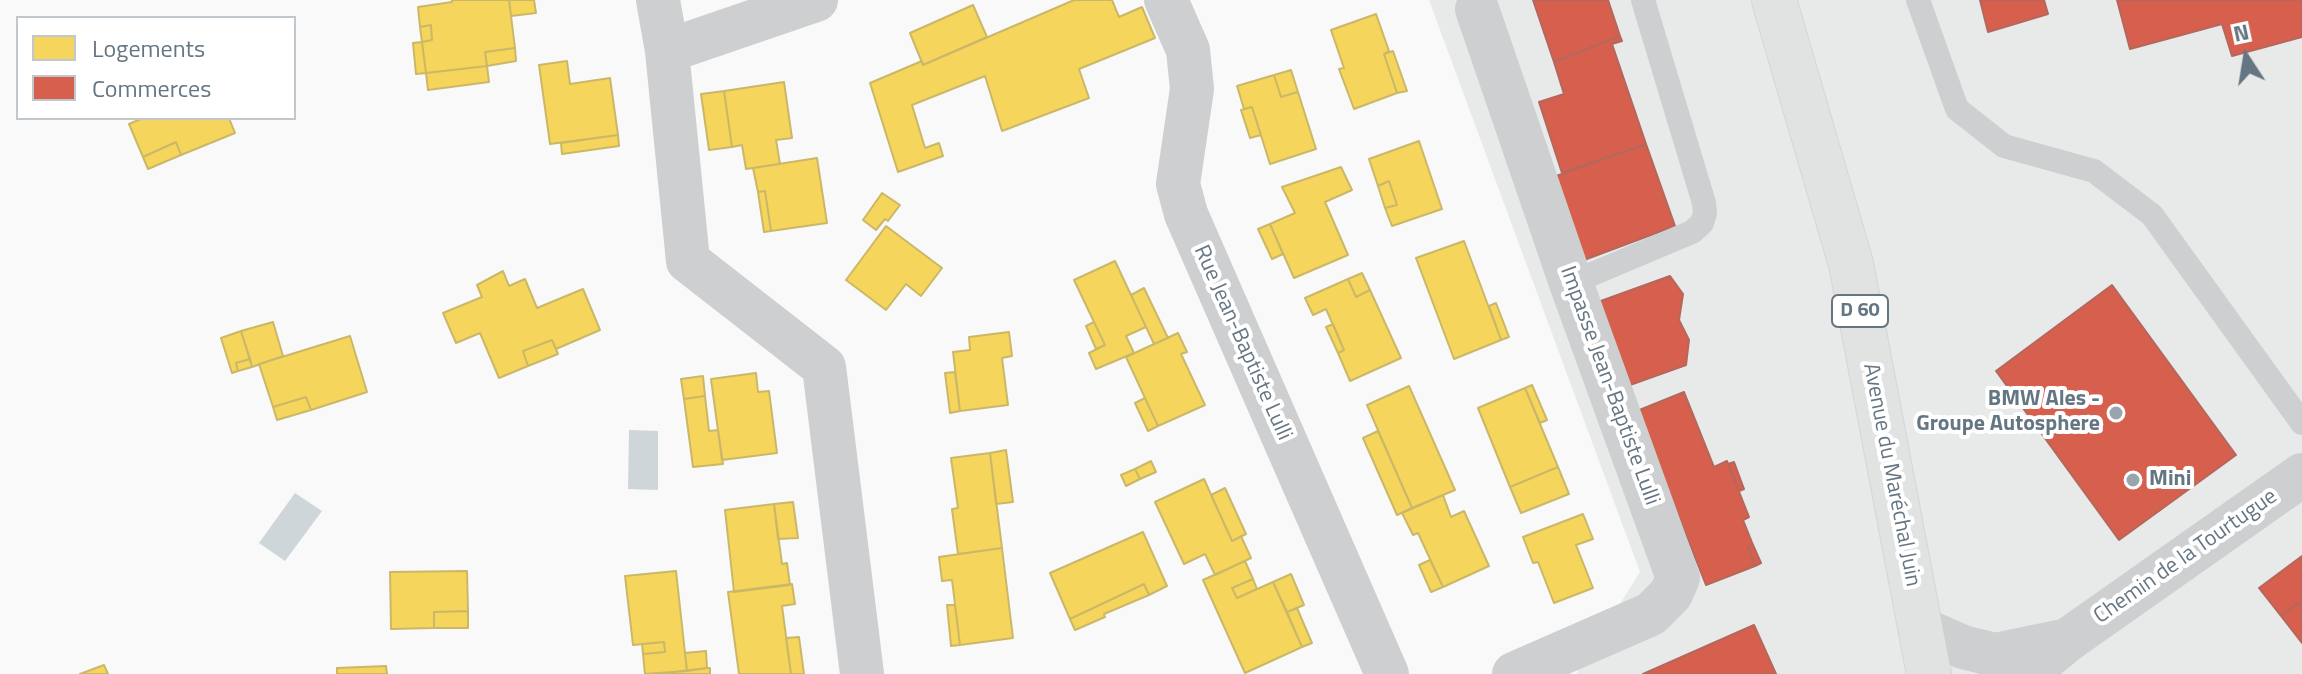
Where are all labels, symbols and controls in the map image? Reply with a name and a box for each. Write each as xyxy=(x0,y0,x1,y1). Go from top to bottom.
text: N xyxy=(2230,14,2252,51)
legend xyxy=(16,16,296,120)
north arrow xyxy=(2206,16,2286,96)
text: Logements xyxy=(92,30,205,66)
text: Commerces xyxy=(92,70,211,106)
street label: Rue Jean-Baptiste Lulli xyxy=(1187,241,1297,445)
street label: Impasse Jean-Baptiste Lulli xyxy=(1553,263,1665,509)
road number: D 60 xyxy=(1832,295,1888,327)
street label: Avenue du Maréchal Juin xyxy=(1856,361,1926,589)
place label: BMW Ales - Groupe Autosphere xyxy=(1916,387,2100,438)
marker: BMW Ales - Groupe Autosphere xyxy=(2107,404,2125,422)
place label: Mini xyxy=(2149,467,2191,493)
marker: Mini xyxy=(2124,471,2142,489)
street label: Chemin de la Tourtugue xyxy=(2089,484,2283,630)

